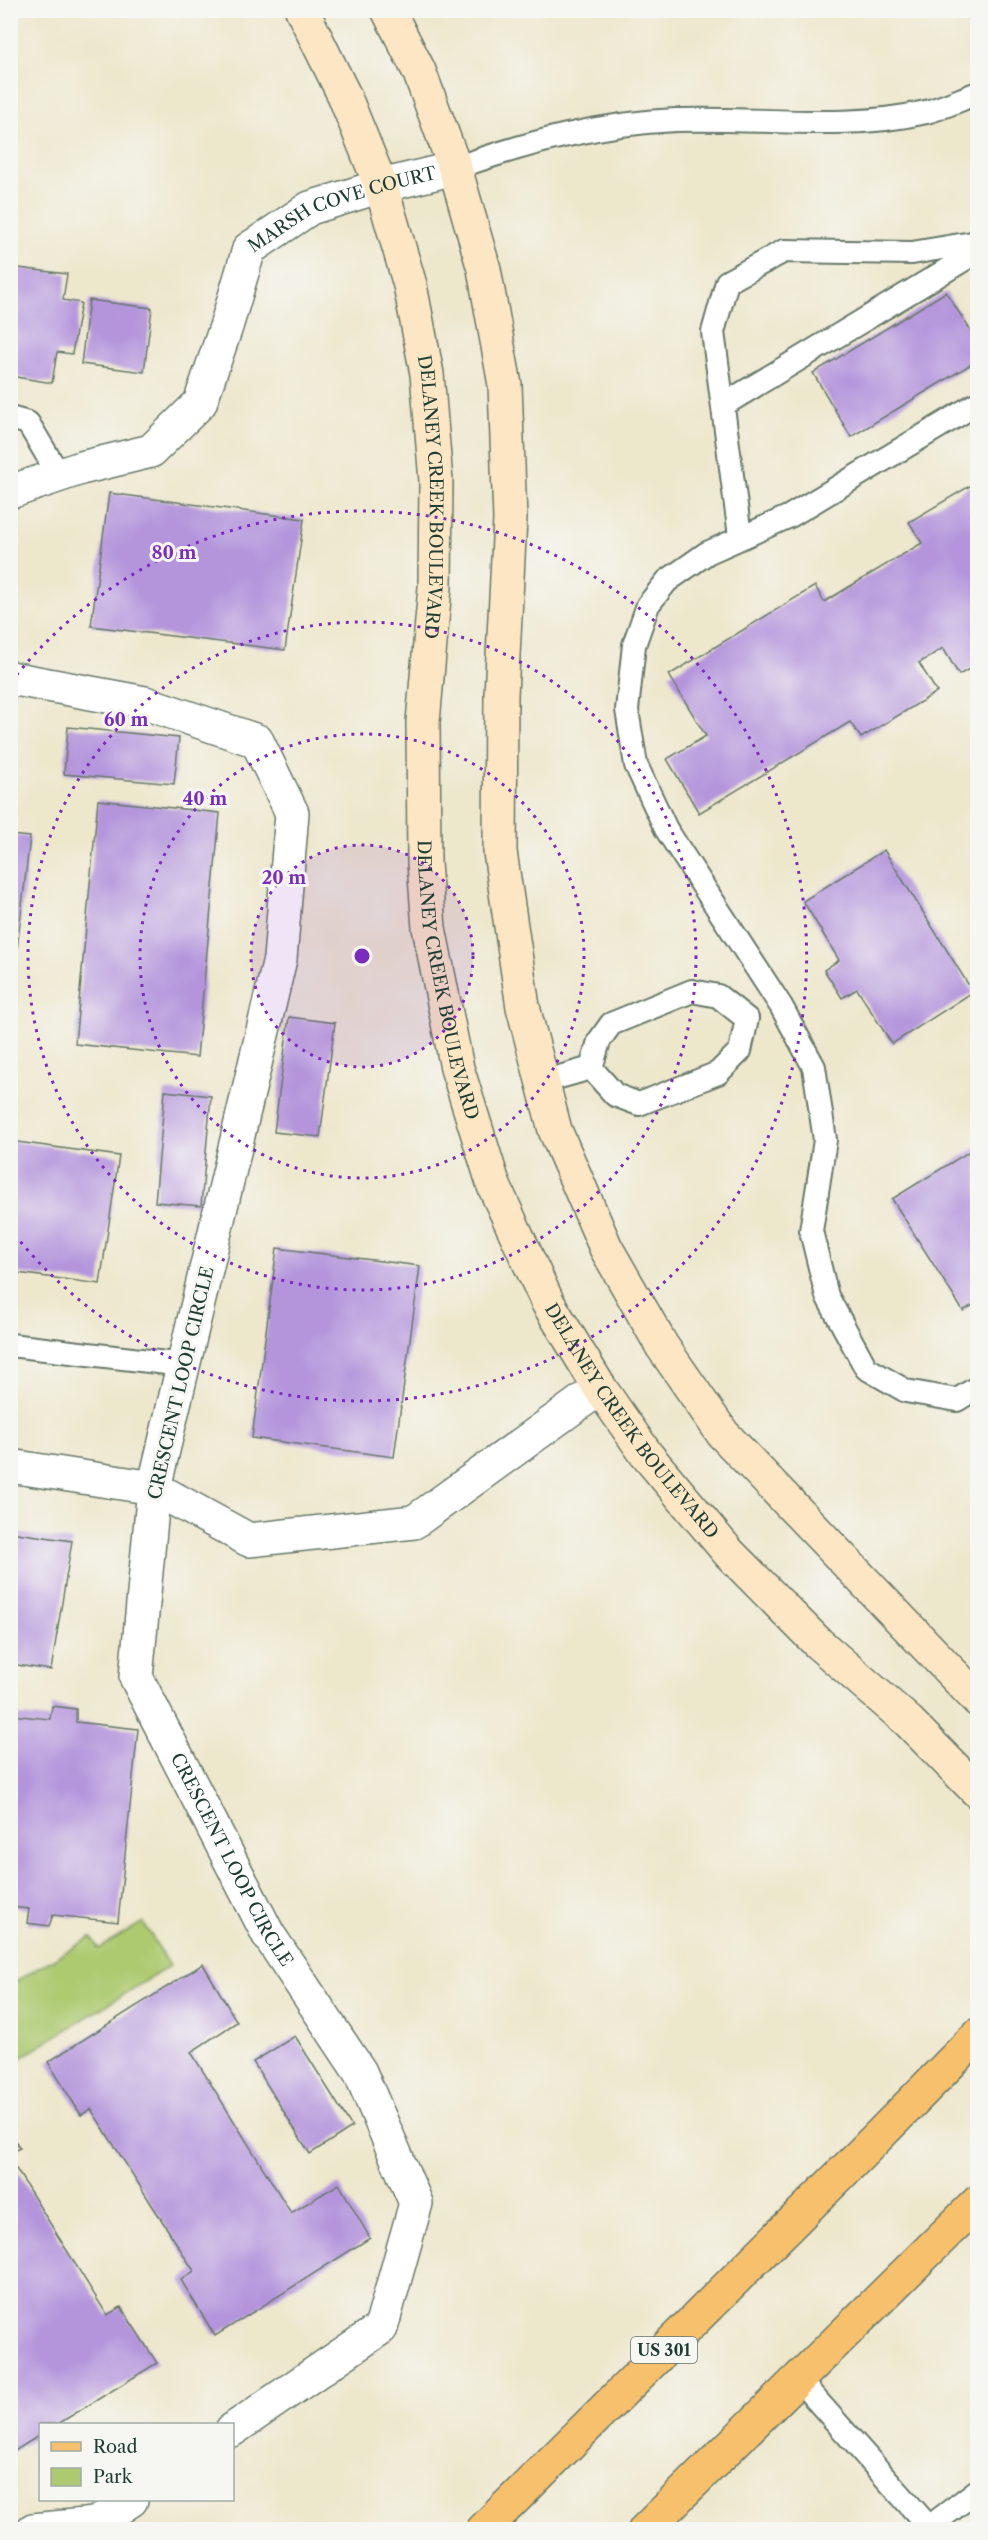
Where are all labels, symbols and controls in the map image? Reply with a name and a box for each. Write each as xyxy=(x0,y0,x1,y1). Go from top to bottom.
street label: MARSH COVE COURT xyxy=(244,162,439,257)
street label: DELANEY CREEK BOULEVARD xyxy=(413,353,447,640)
text: 80 m xyxy=(151,542,197,564)
text: 60 m xyxy=(104,709,148,731)
text: 40 m xyxy=(183,788,227,810)
street label: DELANEY CREEK BOULEVARD xyxy=(413,840,484,1122)
text: 20 m xyxy=(262,867,306,889)
centre of rings xyxy=(352,946,372,966)
street label: CRESCENT LOOP CIRCLE xyxy=(143,1264,219,1502)
street label: DELANEY CREEK BOULEVARD xyxy=(540,1299,723,1543)
street label: CRESCENT LOOP CIRCLE xyxy=(166,1749,298,1971)
road number: US 301 xyxy=(631,2337,697,2363)
legend xyxy=(39,2423,234,2501)
text: Road xyxy=(93,2436,138,2458)
text: Park xyxy=(93,2466,134,2488)

